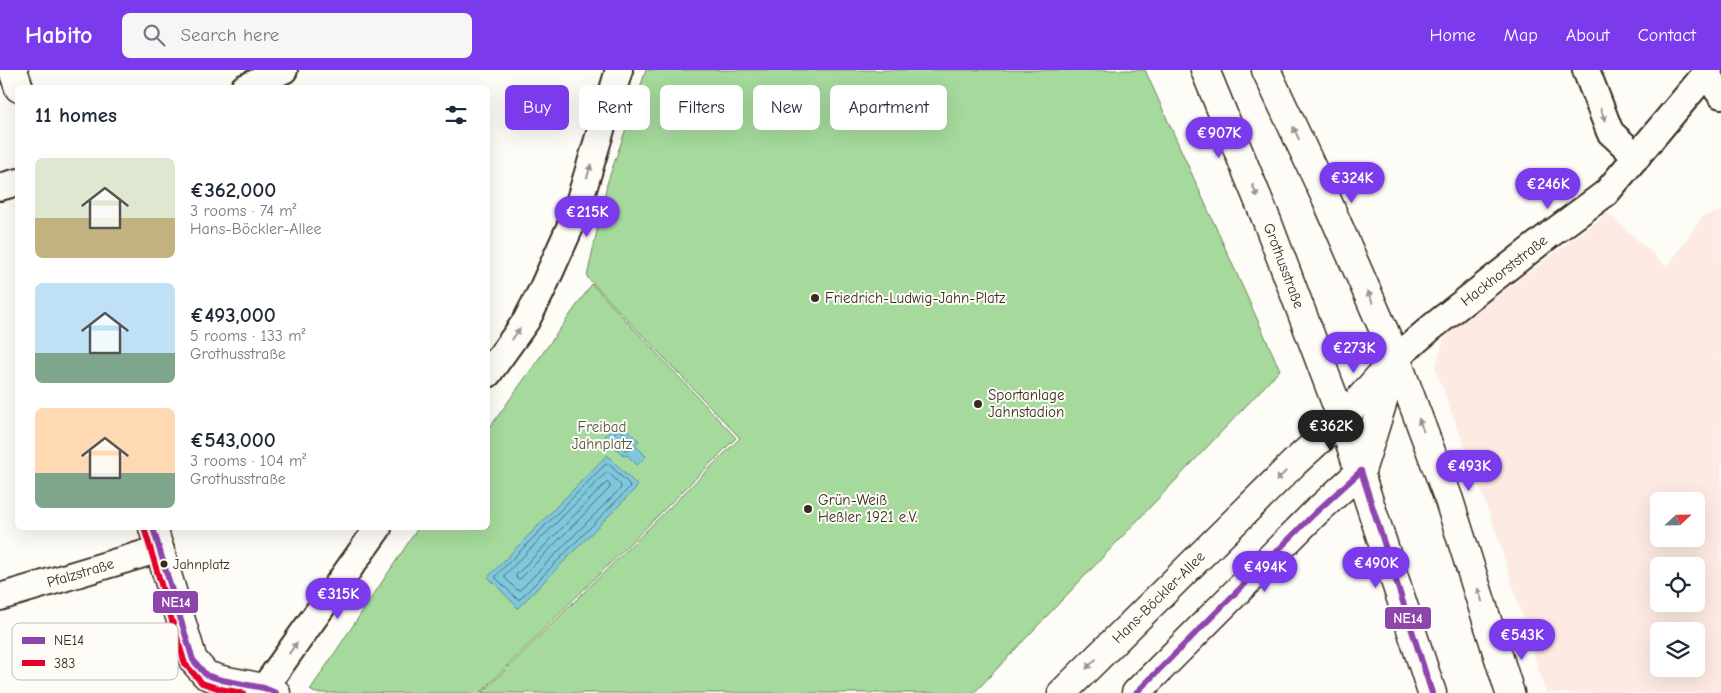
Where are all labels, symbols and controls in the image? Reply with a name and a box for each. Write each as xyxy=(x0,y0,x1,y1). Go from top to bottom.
search box xyxy=(122,13,472,58)
text: Habito xyxy=(25,21,92,49)
icon: search xyxy=(140,21,168,49)
text: Search here xyxy=(180,24,279,46)
text: Home xyxy=(1429,25,1476,46)
text: Map xyxy=(1504,25,1538,46)
text: About xyxy=(1566,25,1610,46)
text: Contact xyxy=(1638,25,1696,46)
chip: Buy xyxy=(505,85,569,130)
chip: Rent xyxy=(579,85,650,130)
chip: Filters xyxy=(660,85,743,130)
chip: New xyxy=(753,85,820,130)
chip: Apartment xyxy=(830,85,947,130)
icon: filters xyxy=(442,101,470,129)
text: 11 homes xyxy=(35,103,117,127)
one-way arrow xyxy=(1600,108,1607,123)
pin: €907K xyxy=(1184,116,1254,159)
text: €907K xyxy=(1197,124,1241,142)
one-way arrow xyxy=(1292,126,1300,140)
pin: €324K xyxy=(1317,162,1387,204)
one-way arrow xyxy=(585,163,593,178)
pin: €246K xyxy=(1513,168,1583,210)
text: €324K xyxy=(1331,169,1373,187)
text: €246K xyxy=(1526,175,1570,193)
icon: home xyxy=(75,178,135,238)
text: €362,000 xyxy=(190,178,276,202)
one-way arrow xyxy=(1251,184,1259,199)
pin: €215K xyxy=(552,196,622,238)
text: 3 rooms · 74 m² xyxy=(190,202,296,220)
text: €215K xyxy=(566,203,608,221)
text: Hans-Böckler-Allee xyxy=(190,220,322,238)
street label: Grothusstraße xyxy=(1260,220,1308,311)
street label: Hackhorststraße xyxy=(1457,231,1551,310)
place label: Friedrich-Ludwig-Jahn-Platz xyxy=(825,289,1006,307)
one-way arrow xyxy=(1365,290,1373,304)
marker: Friedrich-Ludwig-Jahn-Platz xyxy=(809,292,821,304)
icon: home xyxy=(75,303,135,363)
text: €493,000 xyxy=(190,303,276,327)
text: 5 rooms · 133 m² xyxy=(190,327,306,345)
one-way arrow xyxy=(511,328,521,341)
pin: €273K xyxy=(1319,332,1389,374)
text: €273K xyxy=(1333,339,1375,357)
text: Grothusstraße xyxy=(190,345,286,363)
place label: Sportanlage Jahnstadion xyxy=(988,386,1065,421)
marker: Sportanlage Jahnstadion xyxy=(972,398,984,410)
pin: €362K xyxy=(1296,410,1366,452)
text: €362K xyxy=(1309,417,1353,435)
one-way arrow xyxy=(1417,417,1425,432)
park label: Freibad Jahnplatz xyxy=(572,418,633,453)
icon: home xyxy=(75,428,135,488)
text: €543,000 xyxy=(190,428,276,452)
pin: €493K xyxy=(1434,450,1504,492)
text: 3 rooms · 104 m² xyxy=(190,452,306,470)
text: €493K xyxy=(1447,457,1491,475)
text: Grothusstraße xyxy=(190,470,286,488)
one-way arrow xyxy=(1275,470,1287,482)
place label: Grün-Weiß Heßler 1921 e.V. xyxy=(818,491,917,526)
north arrow xyxy=(1650,492,1705,548)
map controls xyxy=(1650,492,1705,677)
marker: Grün-Weiß Heßler 1921 e.V. xyxy=(802,503,814,515)
pin: €490K xyxy=(1341,546,1411,589)
street label: Hans-Böckler-Allee xyxy=(1108,547,1209,647)
pin: €494K xyxy=(1230,550,1300,593)
street label: Pfalzstraße xyxy=(45,554,117,591)
text: €490K xyxy=(1353,554,1399,572)
place label: Jahnplatz xyxy=(173,556,230,573)
button: locate xyxy=(1650,557,1705,612)
text: €494K xyxy=(1243,558,1287,576)
marker: Jahnplatz xyxy=(159,559,169,569)
pin: €315K xyxy=(303,578,373,620)
text: €315K xyxy=(317,585,359,603)
one-way arrow xyxy=(1475,588,1483,603)
line badge: NE14 xyxy=(152,590,199,614)
text: NE14 xyxy=(161,594,191,611)
line badge: NE14 xyxy=(1384,606,1432,630)
text: NE14 xyxy=(1393,610,1423,627)
pin: €543K xyxy=(1487,618,1557,661)
button: layers xyxy=(1650,622,1705,677)
legend xyxy=(12,623,178,680)
text: €543K xyxy=(1500,626,1544,644)
text: NE14 xyxy=(54,632,84,649)
one-way arrow xyxy=(288,641,298,655)
text: 383 xyxy=(54,655,75,672)
one-way arrow xyxy=(1085,658,1097,670)

